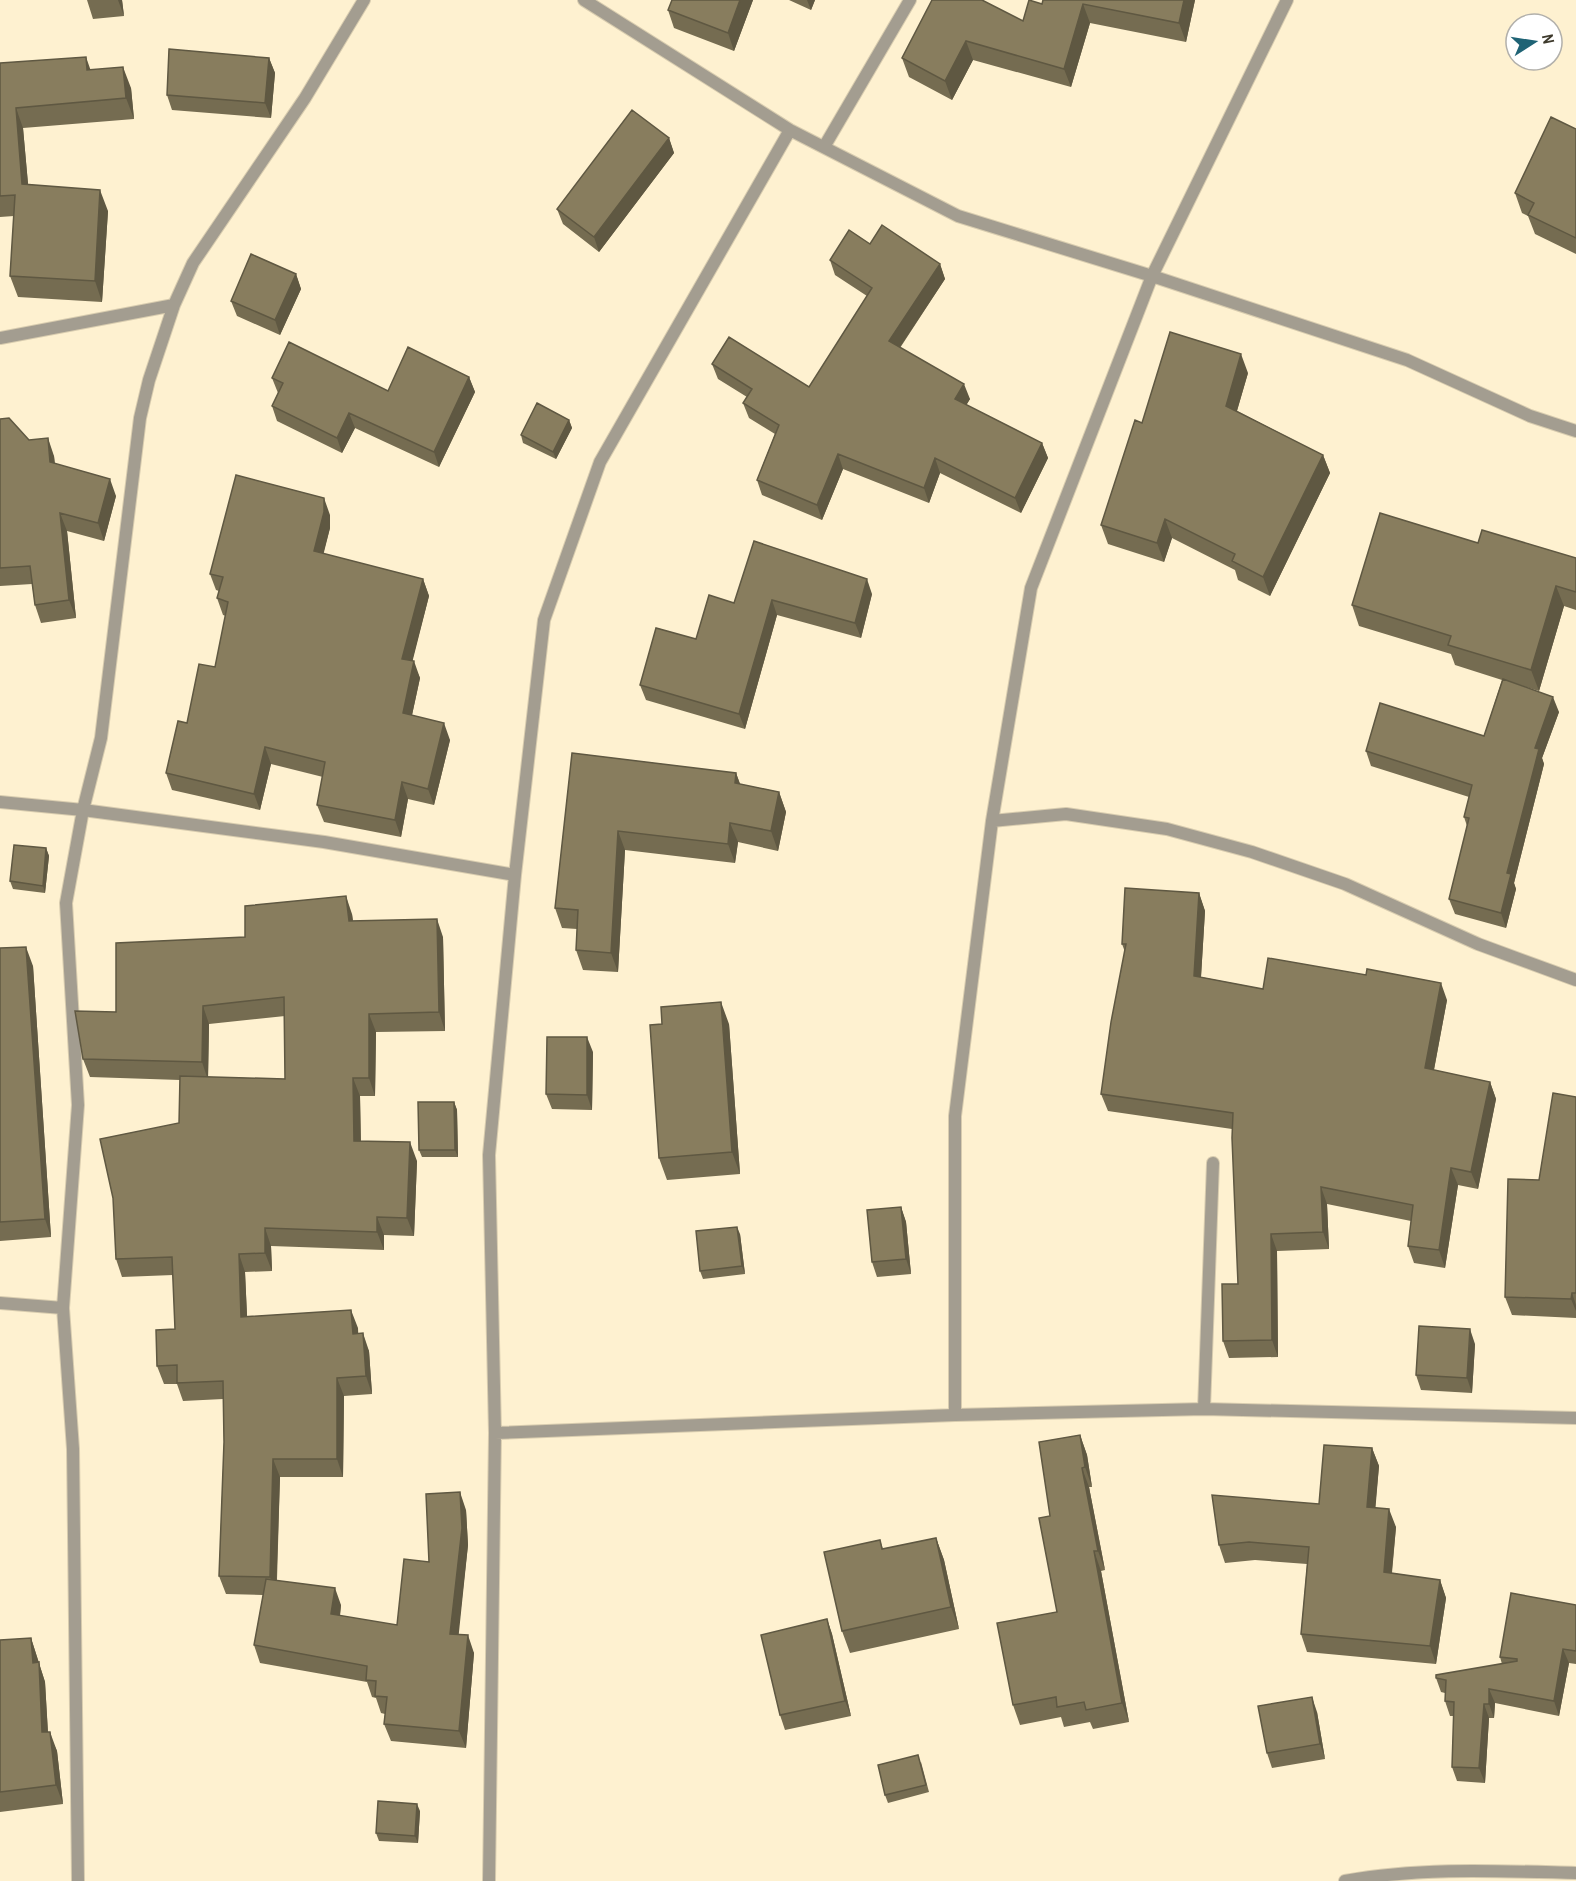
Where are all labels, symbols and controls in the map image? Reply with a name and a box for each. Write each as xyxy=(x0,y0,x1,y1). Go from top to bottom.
north arrow xyxy=(1504,12,1564,72)
text: N xyxy=(1537,32,1560,46)

